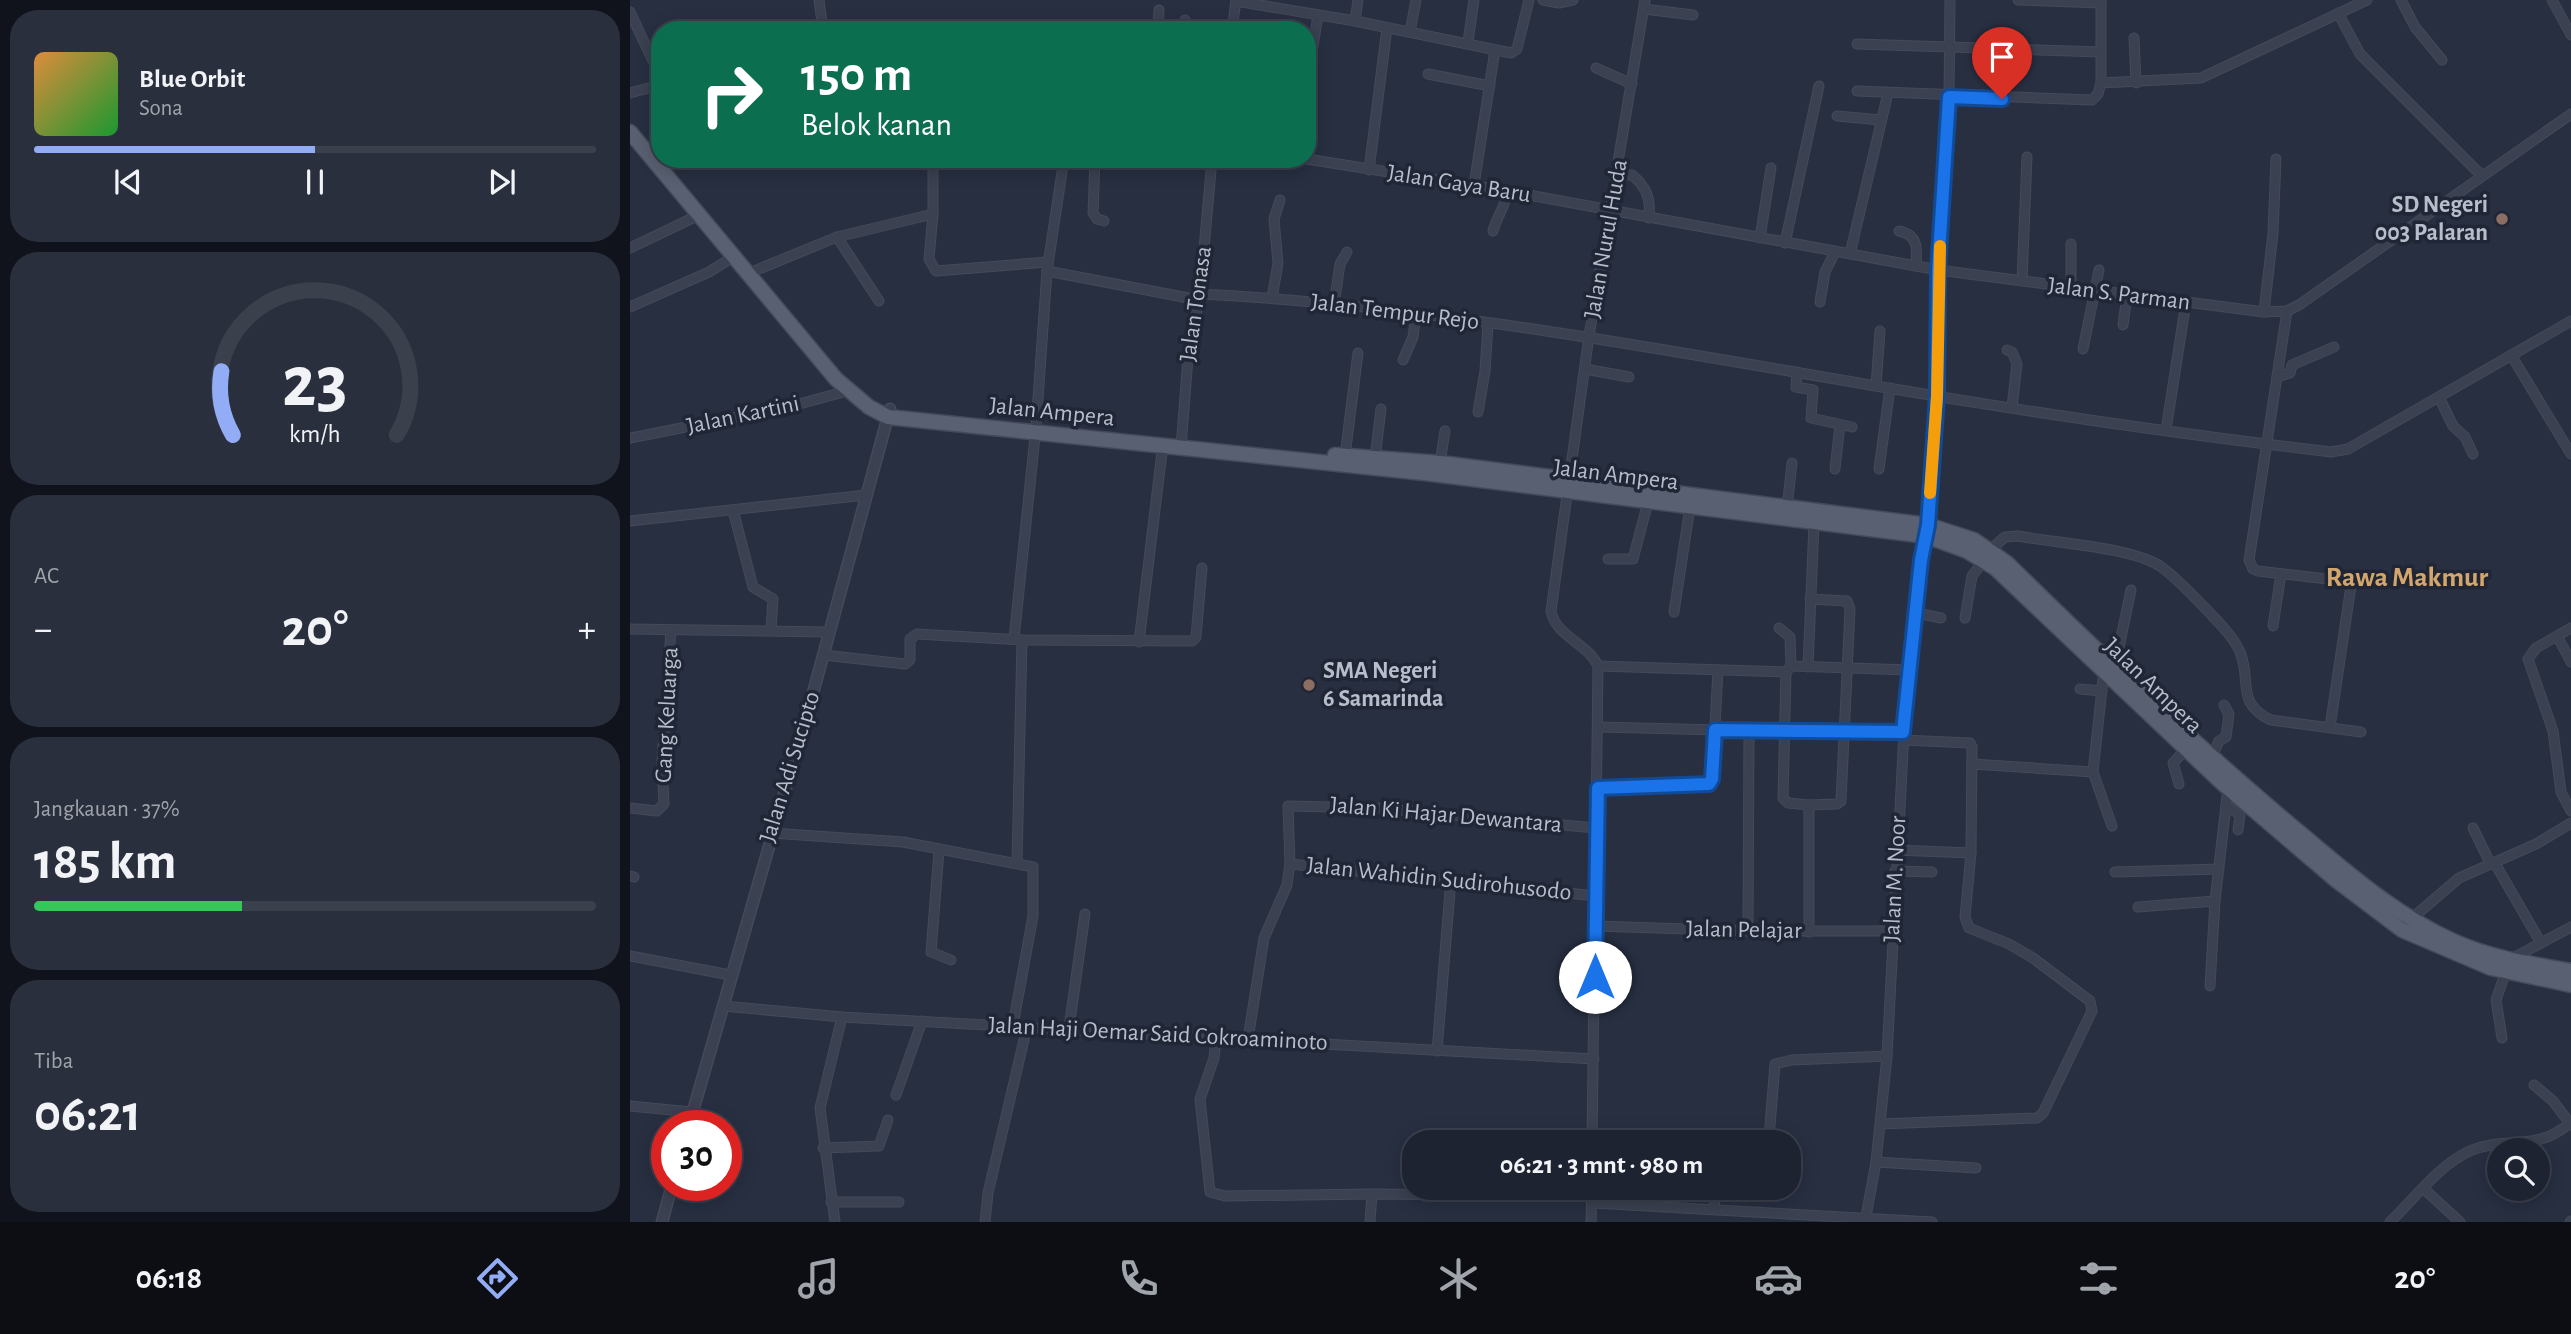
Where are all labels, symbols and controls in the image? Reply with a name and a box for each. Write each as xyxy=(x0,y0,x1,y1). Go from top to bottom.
pin xyxy=(1972,27,2032,99)
icon: arrive xyxy=(1983,38,2021,76)
icon: right xyxy=(686,49,777,140)
text: 150 m xyxy=(801,51,912,100)
text: Blue Orbit xyxy=(139,66,245,92)
text: Sona xyxy=(139,97,183,120)
text: Belok kanan xyxy=(801,109,952,141)
street label: Jalan Nurul Huda xyxy=(1580,158,1632,320)
street label: Jalan Gaya Baru xyxy=(1386,161,1532,207)
icon: previous xyxy=(109,163,147,201)
icon: pause xyxy=(296,163,334,201)
icon: next xyxy=(483,163,521,201)
place label: SD Negeri 003 Palaran xyxy=(2375,193,2488,245)
marker: SD Negeri 003 Palaran xyxy=(2494,211,2510,227)
street label: Jalan Tonasa xyxy=(1176,245,1216,363)
street label: Jalan S. Parman xyxy=(2046,273,2192,315)
street label: Jalan Tempur Rejo xyxy=(1310,290,1480,334)
text: 23 xyxy=(282,347,348,420)
street label: Jalan Kartini xyxy=(685,391,801,439)
street label: Jalan Ampera xyxy=(988,393,1116,431)
text: km/h xyxy=(289,421,341,446)
street label: Jalan Ampera xyxy=(1552,455,1680,495)
district label: Rawa Makmur xyxy=(2326,564,2489,592)
text: AC xyxy=(34,565,59,588)
text: 20° xyxy=(282,603,348,655)
text: − xyxy=(34,611,52,649)
text: + xyxy=(578,611,596,649)
street label: Jalan Ampera xyxy=(2099,634,2207,738)
street label: Gang Keluarga xyxy=(651,647,683,783)
place label: SMA Negeri 6 Samarinda xyxy=(1323,659,1443,711)
marker: SMA Negeri 6 Samarinda xyxy=(1301,677,1317,693)
street label: Jalan Adi Sucipto xyxy=(756,689,824,845)
street label: Jalan Ki Hajar Dewantara xyxy=(1329,793,1563,837)
text: Jangkauan · 37% xyxy=(34,798,180,821)
street label: Jalan M. Noor xyxy=(1880,815,1910,943)
text: 185 km xyxy=(34,836,176,888)
street label: Jalan Wahidin Sudirohusodo xyxy=(1305,853,1573,905)
street label: Jalan Pelajar xyxy=(1686,917,1802,943)
position arrow xyxy=(1558,940,1632,1014)
street label: Jalan Haji Oemar Said Cokroaminoto xyxy=(988,1013,1328,1055)
text: Tiba xyxy=(34,1050,73,1073)
text: 06:21 xyxy=(34,1088,141,1140)
speed limit sign: 30 xyxy=(651,1110,742,1201)
map controls xyxy=(2487,1138,2550,1201)
button: search xyxy=(2487,1138,2550,1201)
text: 06:21 · 3 mnt · 980 m xyxy=(1500,1152,1703,1178)
icon: directions xyxy=(473,1254,522,1303)
icon: music xyxy=(794,1254,843,1303)
icon: phone xyxy=(1114,1254,1163,1303)
icon: climate xyxy=(1434,1254,1483,1303)
icon: car xyxy=(1754,1254,1803,1303)
icon: filters xyxy=(2074,1254,2123,1303)
text: 06:18 xyxy=(136,1262,202,1294)
text: 20° xyxy=(2394,1262,2435,1294)

